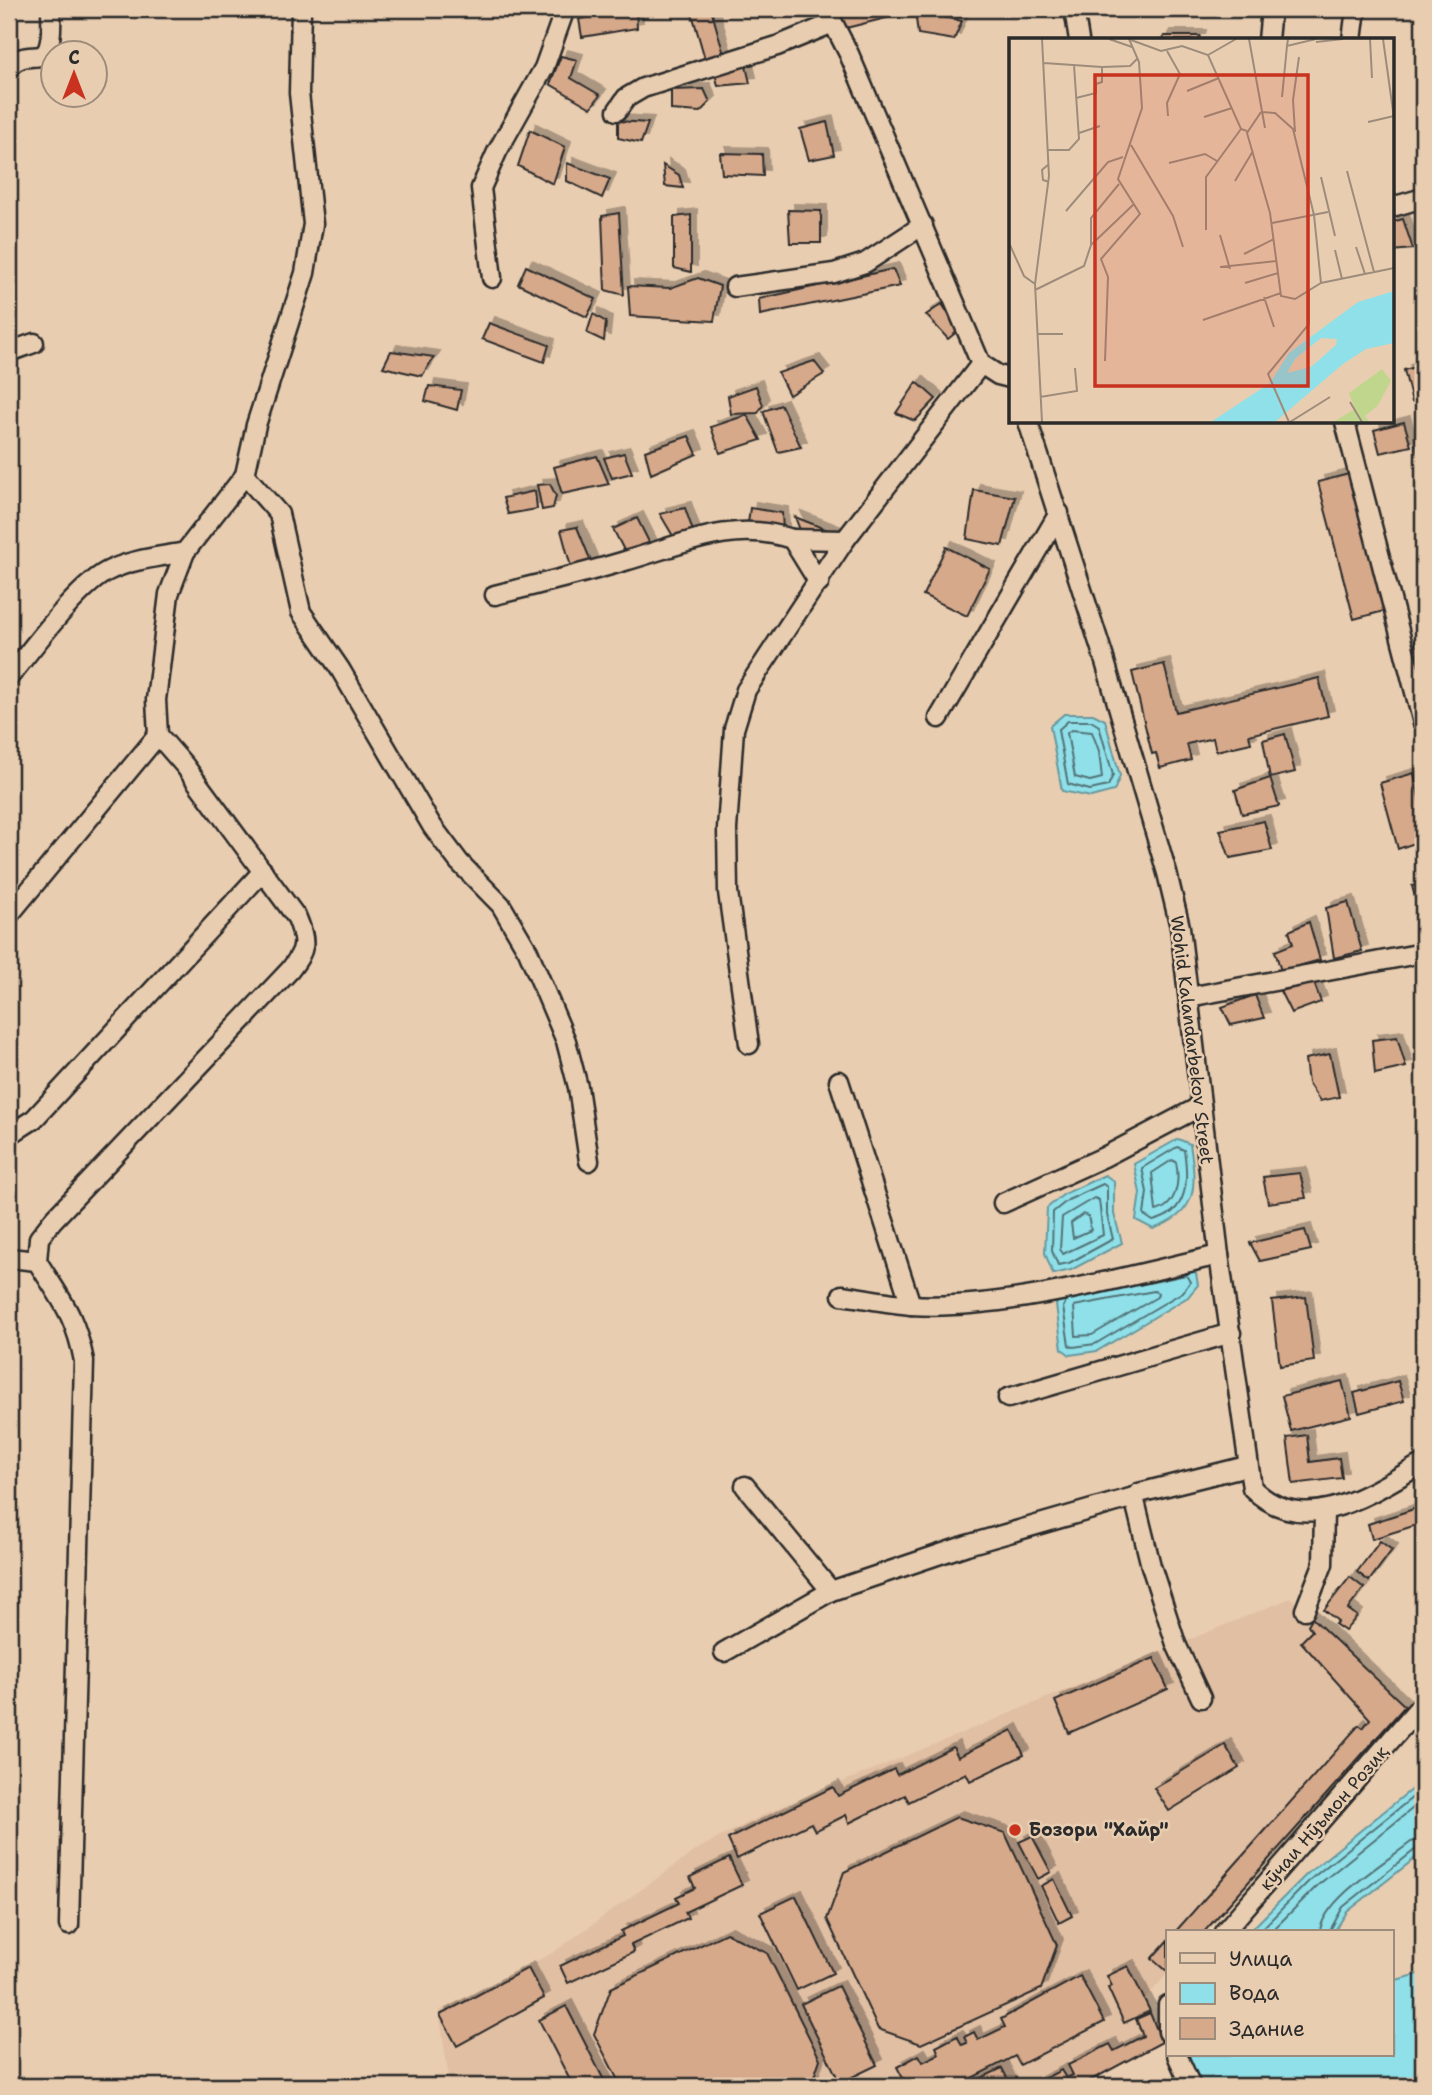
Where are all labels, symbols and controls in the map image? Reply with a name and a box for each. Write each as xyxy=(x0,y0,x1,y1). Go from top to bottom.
north arrow xyxy=(38,38,108,108)
inset map xyxy=(1009,38,1394,424)
text: С xyxy=(68,45,80,70)
street label: Wohid Kalandarbekov Street xyxy=(1165,914,1219,1166)
street label: кӯчаи Нӯъмон Розиқ xyxy=(1254,1740,1394,1896)
place label: Бозори "Хайр" xyxy=(1029,1818,1169,1842)
marker: Бозори "Хайр" xyxy=(1007,1822,1023,1838)
legend xyxy=(1166,1930,1394,2056)
text: Улица xyxy=(1229,1945,1292,1973)
text: Вода xyxy=(1229,1979,1279,2007)
text: Здание xyxy=(1229,2015,1305,2043)

